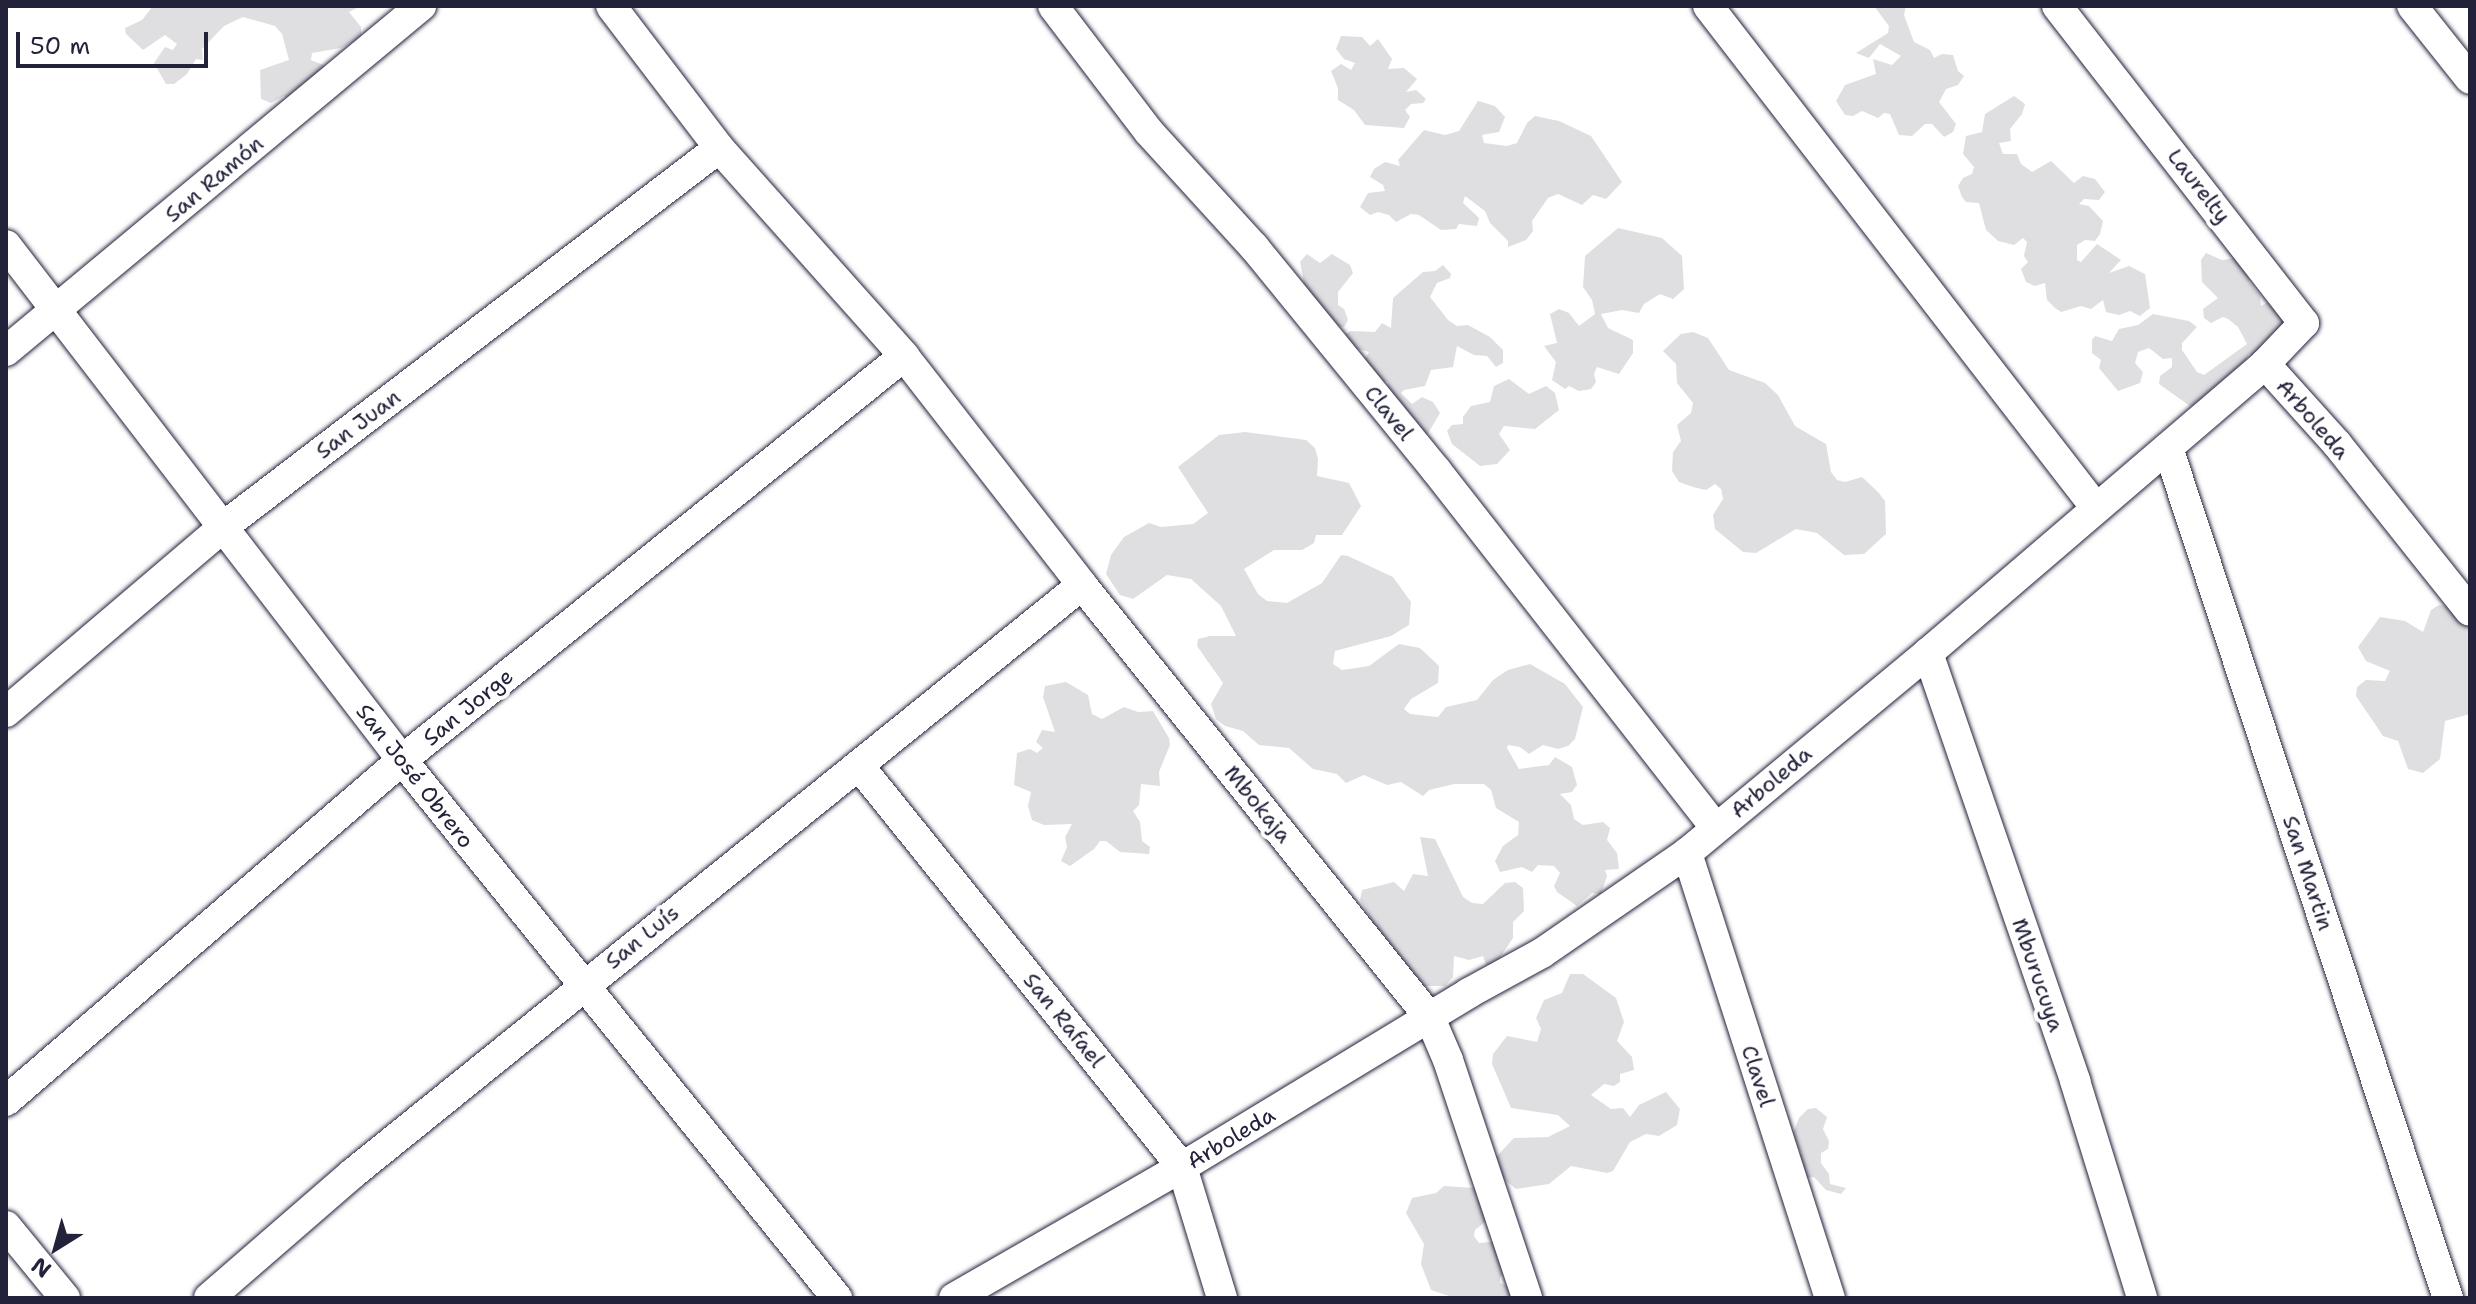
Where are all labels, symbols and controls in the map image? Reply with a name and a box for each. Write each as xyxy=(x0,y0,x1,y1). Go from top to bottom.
scale bar xyxy=(20,16,212,66)
text: 50 m xyxy=(30,30,90,62)
street label: San Ramón xyxy=(159,130,269,228)
street label: Laurelty xyxy=(2162,143,2236,229)
street label: Arboleda xyxy=(2271,373,2355,465)
street label: Clavel xyxy=(1359,380,1419,446)
street label: San Juan xyxy=(310,384,406,464)
street label: San Jorge xyxy=(418,663,518,751)
street label: San José Obrero xyxy=(351,699,479,853)
street label: Arboleda xyxy=(1725,740,1817,824)
street label: Mbokaja xyxy=(1219,760,1297,848)
street label: San Martin xyxy=(2277,812,2339,934)
street label: San Luís xyxy=(600,899,684,975)
street label: Mburucuya xyxy=(2006,915,2070,1035)
street label: San Rafael xyxy=(1018,967,1110,1073)
street label: Clavel xyxy=(1736,1042,1780,1110)
street label: Arboleda xyxy=(1182,1101,1280,1175)
north arrow xyxy=(16,1208,96,1288)
text: N xyxy=(26,1251,57,1284)

